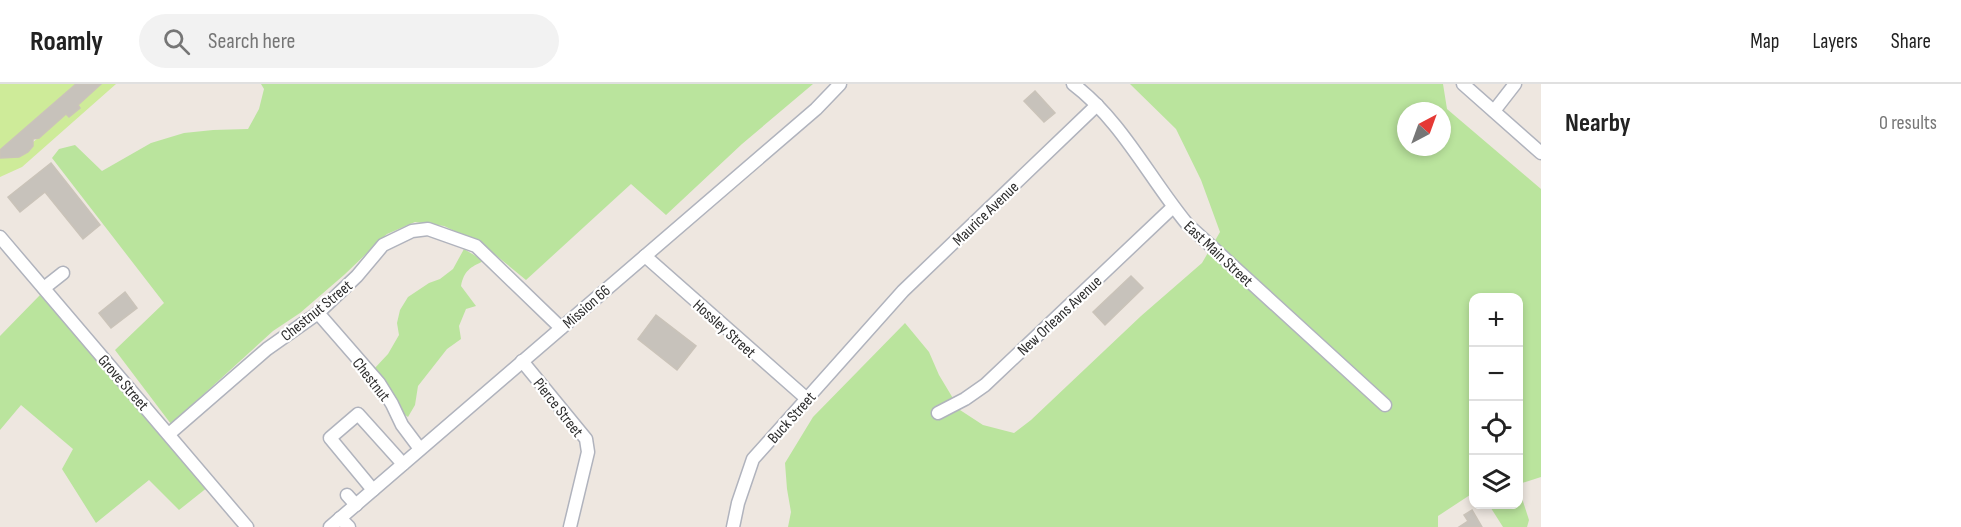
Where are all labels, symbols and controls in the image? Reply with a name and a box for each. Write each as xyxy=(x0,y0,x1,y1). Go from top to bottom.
search box xyxy=(139,14,559,68)
text: Roamly xyxy=(30,25,103,58)
icon: search xyxy=(160,25,193,58)
text: Search here xyxy=(208,28,295,55)
text: Map xyxy=(1750,29,1779,54)
text: Layers xyxy=(1812,29,1858,54)
text: Share xyxy=(1891,29,1931,54)
north arrow xyxy=(1397,102,1451,156)
text: Nearby xyxy=(1565,108,1631,139)
text: 0 results xyxy=(1879,111,1937,135)
street label: Maurice Avenue xyxy=(949,178,1023,250)
street label: East Main Street xyxy=(1180,217,1257,291)
street label: New Orleans Avenue xyxy=(1014,272,1106,360)
street label: Chestnut Street xyxy=(277,277,357,346)
street label: Mission 66 xyxy=(559,281,615,333)
map controls xyxy=(1469,293,1523,509)
button: + xyxy=(1469,293,1523,347)
street label: Hossley Street xyxy=(689,296,759,362)
button: − xyxy=(1469,347,1523,401)
street label: Grove Street xyxy=(93,351,152,415)
street label: Chestnut xyxy=(348,354,394,406)
street label: Pierce Street xyxy=(529,375,587,441)
street label: Buck Street xyxy=(764,388,820,448)
button: locate xyxy=(1469,401,1523,455)
button: layers xyxy=(1469,455,1523,509)

